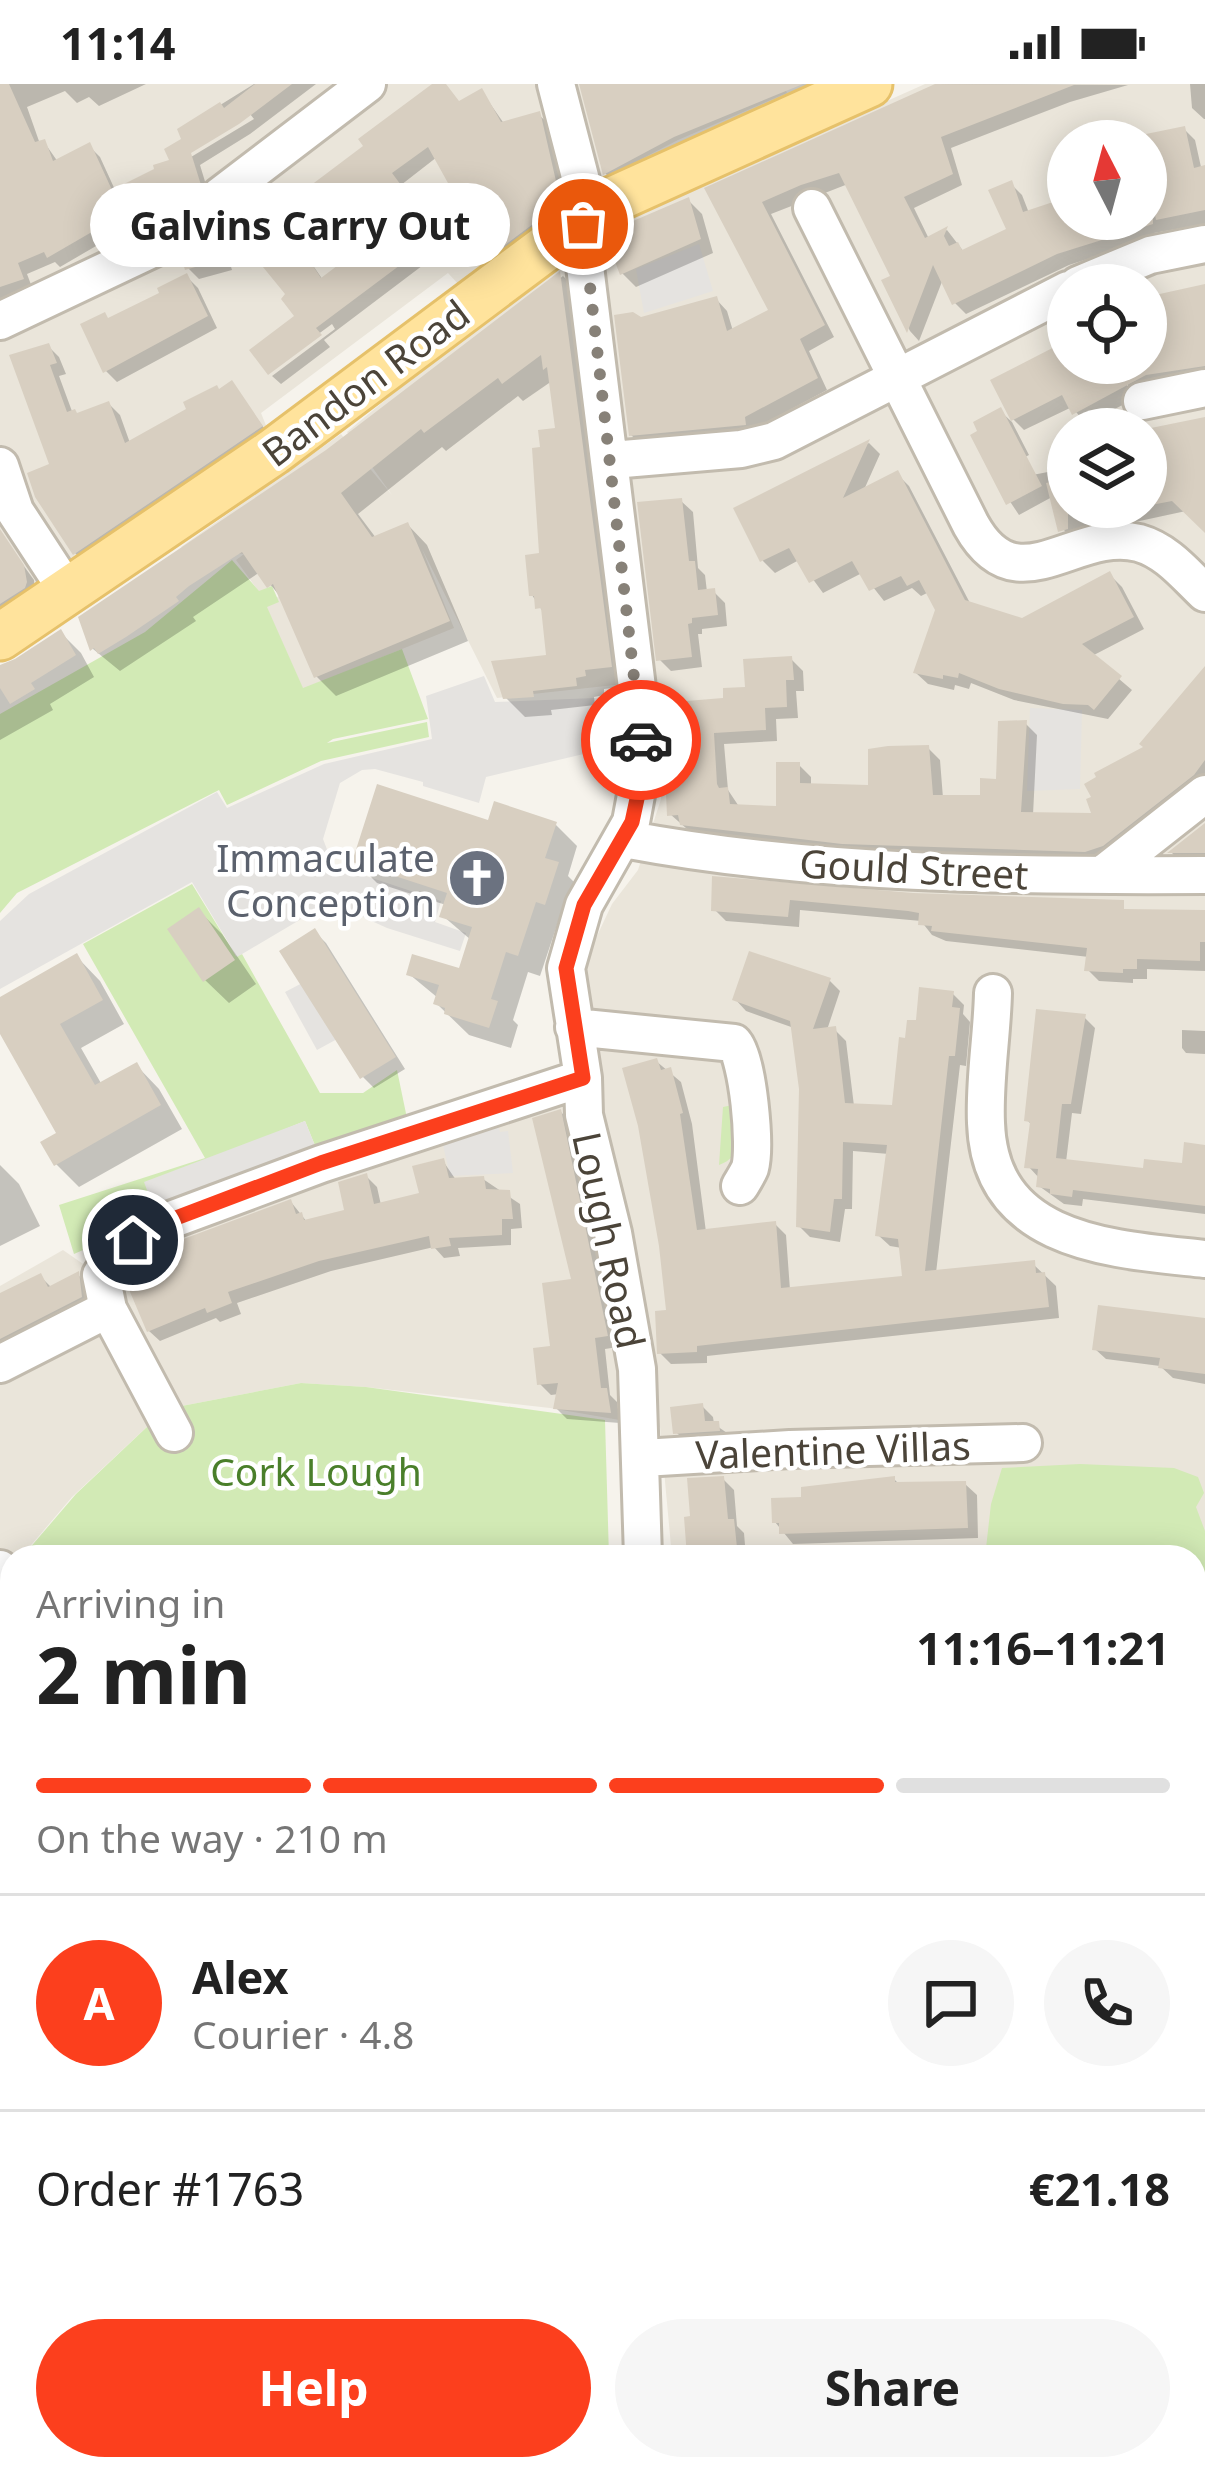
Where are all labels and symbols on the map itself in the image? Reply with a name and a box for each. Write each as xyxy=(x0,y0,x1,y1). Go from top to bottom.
north arrow xyxy=(1047,120,1167,240)
pin xyxy=(532,173,634,275)
callout: Galvins Carry Out xyxy=(91,182,511,266)
street label: Bandon Road xyxy=(250,287,480,477)
courier xyxy=(581,680,701,800)
place label: Immaculate Conception xyxy=(216,830,435,928)
street label: Gould Street xyxy=(798,836,1030,900)
church icon: Immaculate Conception xyxy=(446,847,508,909)
street label: Lough Road xyxy=(561,1127,659,1353)
pin xyxy=(82,1189,184,1291)
street label: Valentine Villas xyxy=(695,1418,971,1480)
park label: Cork Lough xyxy=(210,1444,422,1497)

